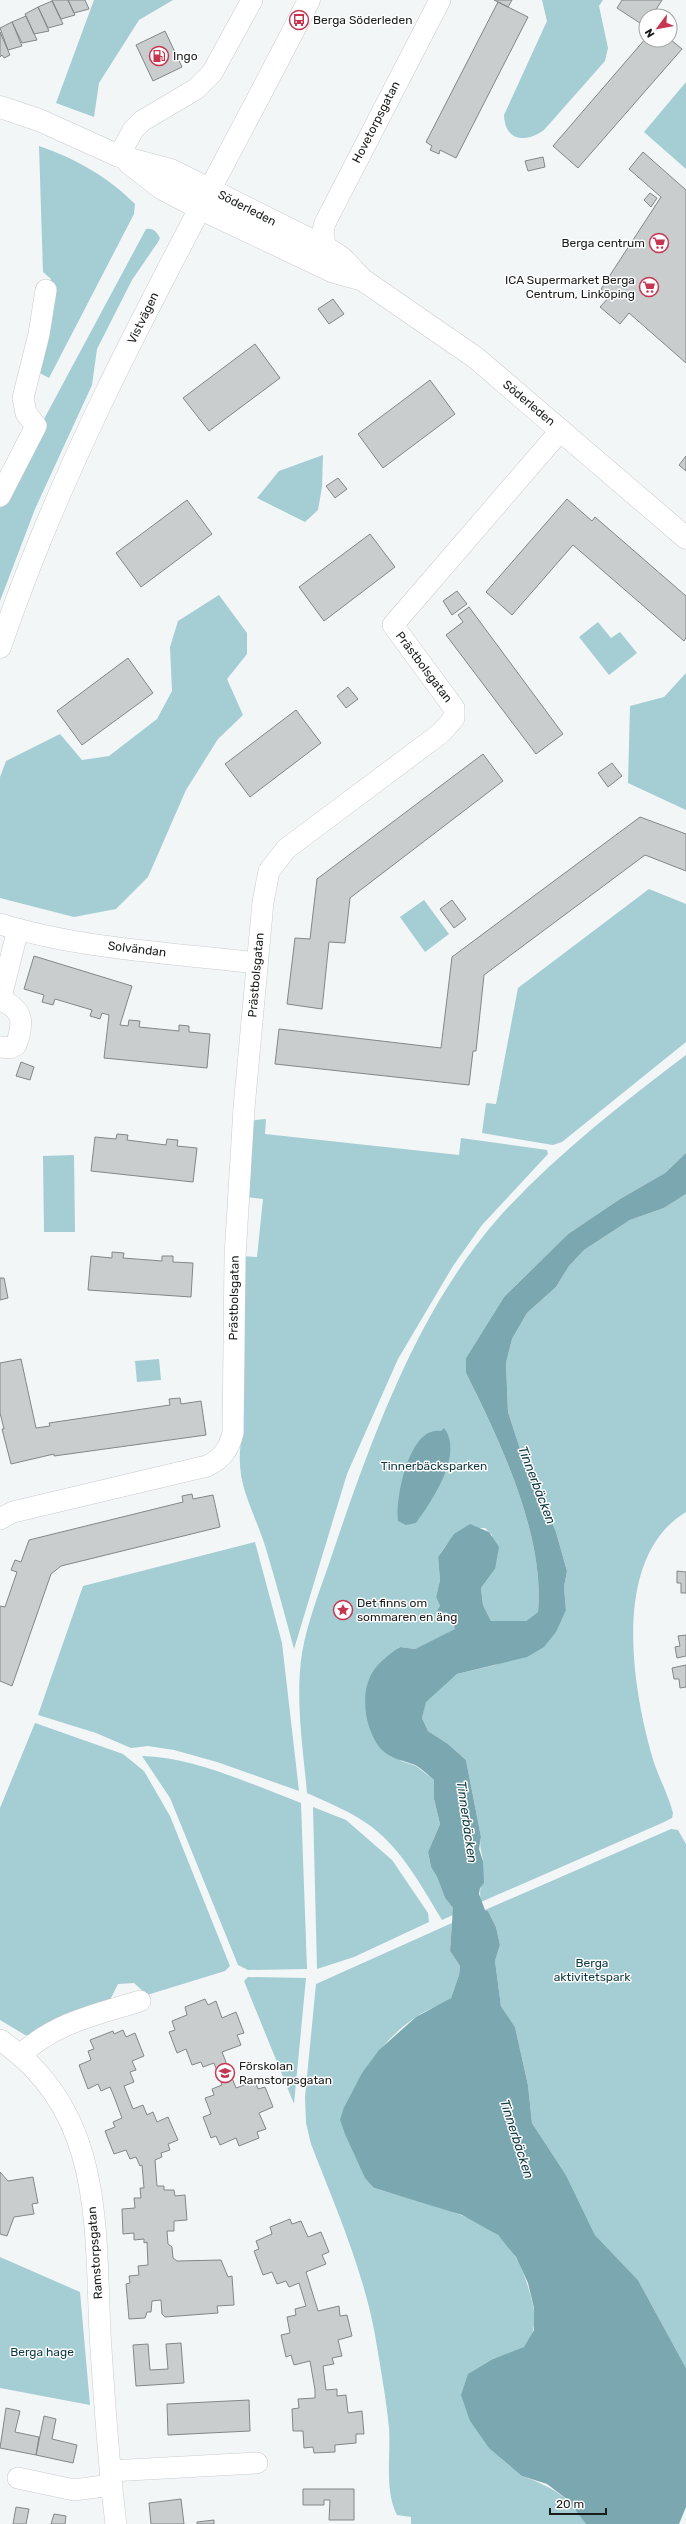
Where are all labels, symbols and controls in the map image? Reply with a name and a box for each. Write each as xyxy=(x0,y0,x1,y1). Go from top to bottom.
north arrow xyxy=(638,8,678,48)
bus stop icon: Berga Söderleden xyxy=(288,9,310,31)
place label: Berga Söderleden xyxy=(313,13,412,27)
text: N xyxy=(642,26,658,40)
fuel station icon: Ingo xyxy=(148,45,170,67)
place label: Ingo xyxy=(173,49,198,63)
street label: Hovetorpsgatan xyxy=(349,79,403,165)
street label: Söderleden xyxy=(216,187,278,229)
supermarket icon: Berga centrum xyxy=(648,232,670,254)
place label: Berga centrum xyxy=(561,236,645,250)
place label: ICA Supermarket Berga Centrum, Linköping xyxy=(505,273,635,301)
supermarket icon: ICA Supermarket Berga Centrum, Linköping xyxy=(638,276,660,298)
street label: Vistvägen xyxy=(124,290,162,346)
street label: Söderleden xyxy=(500,377,558,429)
street label: Prästbolsgatan xyxy=(393,629,455,705)
street label: Prästbolsgatan xyxy=(245,932,267,1018)
street label: Solvändan xyxy=(107,938,167,960)
street label: Prästbolsgatan xyxy=(226,1255,242,1341)
water label: Tinnerbäcken xyxy=(515,1444,559,1526)
park label: Tinnerbäcksparken xyxy=(381,1459,487,1473)
place label: Det finns om sommaren en äng xyxy=(357,1596,457,1624)
place icon: Det finns om sommaren en äng xyxy=(332,1599,354,1621)
water label: Tinnerbäcken xyxy=(454,1780,480,1864)
park label: Berga aktivitetspark xyxy=(554,1956,631,1984)
place label: Förskolan Ramstorpsgatan xyxy=(239,2059,332,2087)
school or university icon: Förskolan Ramstorpsgatan xyxy=(214,2062,236,2084)
water label: Tinnerbäcken xyxy=(497,2097,537,2181)
street label: Ramstorpsgatan xyxy=(85,2206,105,2300)
park label: Berga hage xyxy=(10,2345,74,2359)
scale bar xyxy=(550,2490,606,2516)
text: 20 m xyxy=(556,2497,584,2511)

